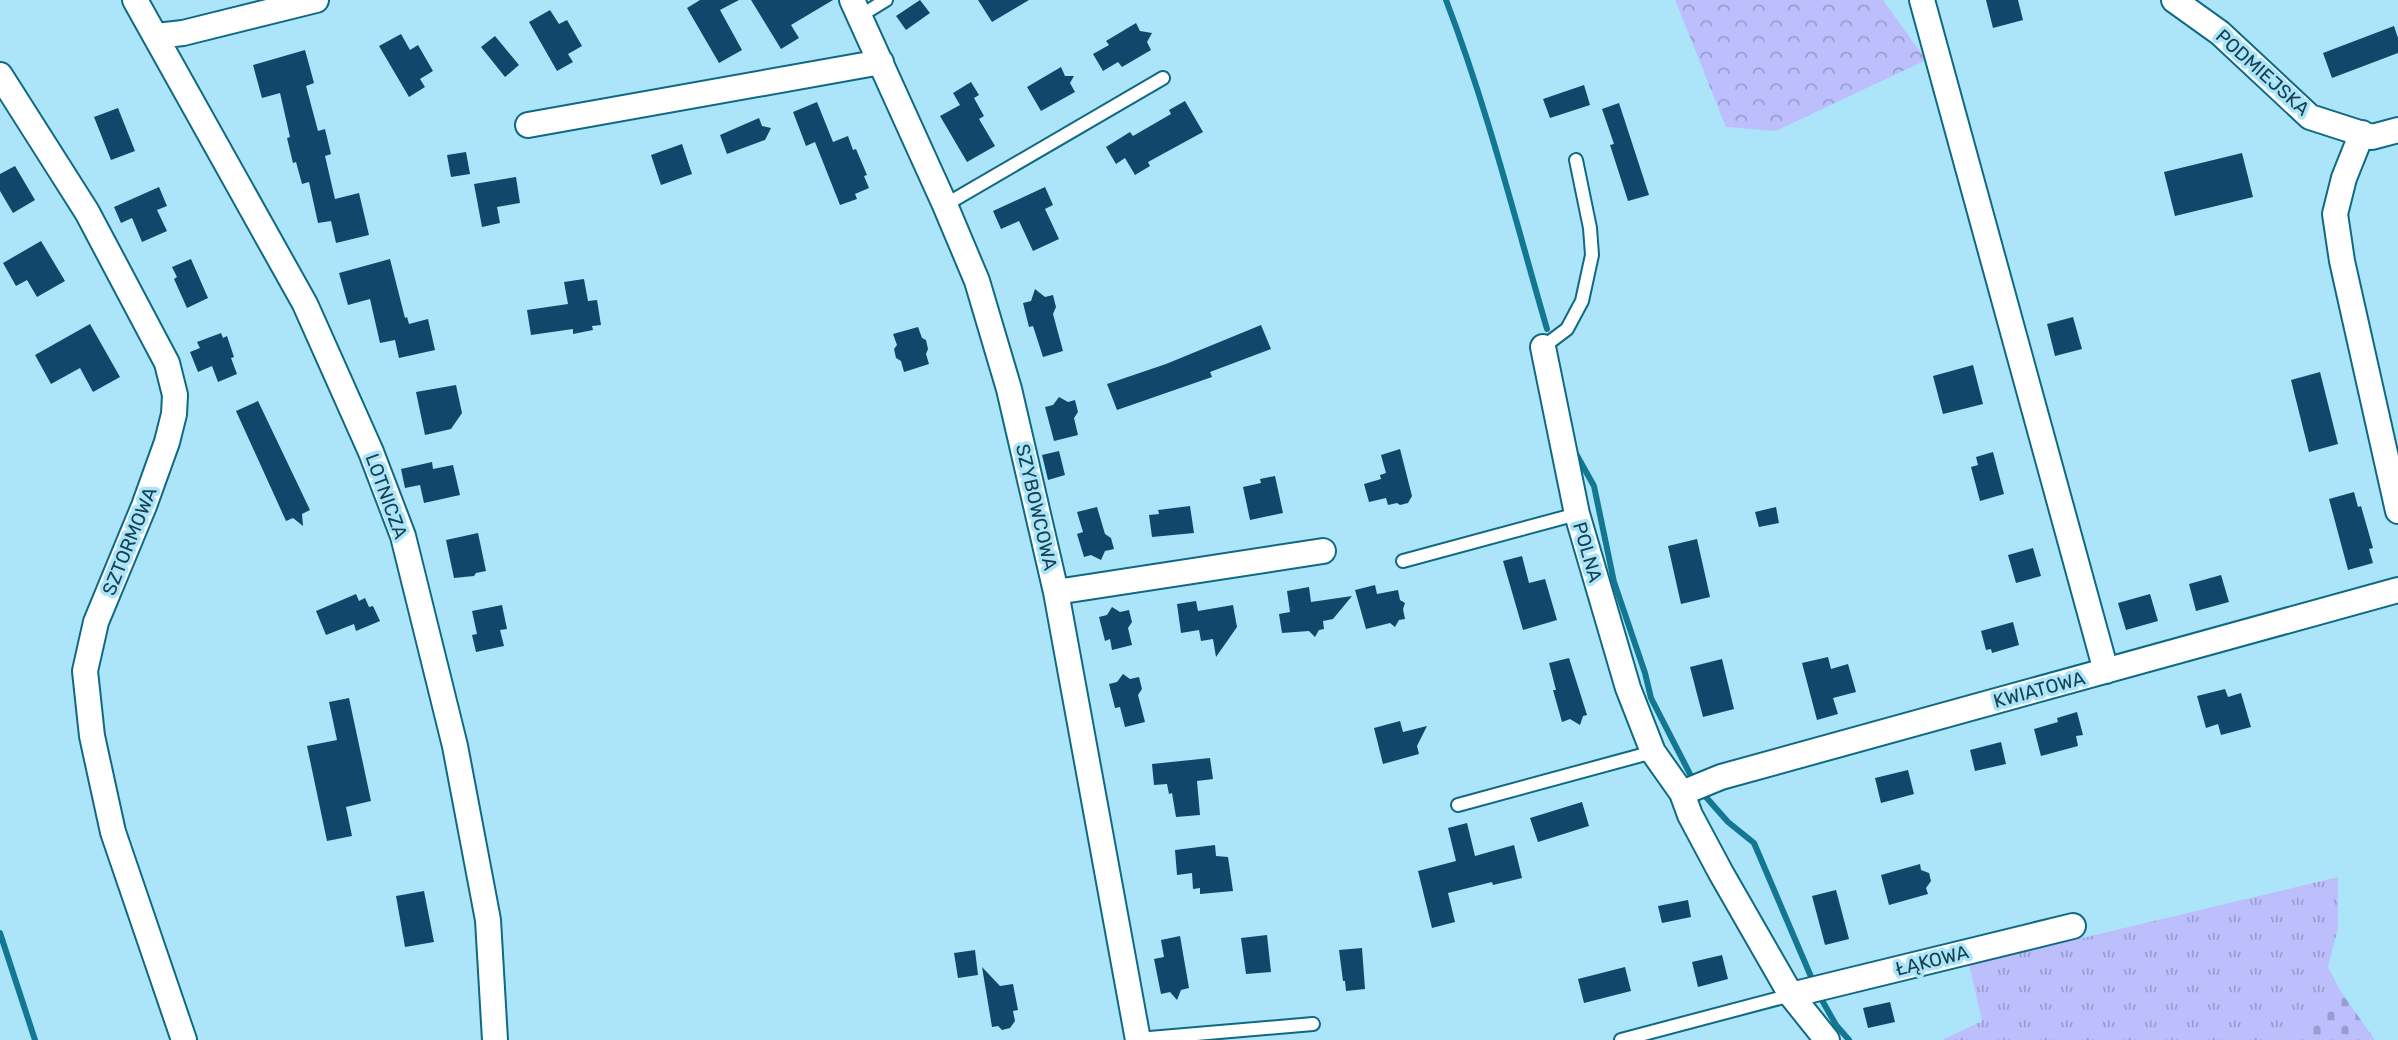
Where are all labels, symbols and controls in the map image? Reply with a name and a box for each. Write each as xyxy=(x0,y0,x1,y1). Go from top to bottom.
street label: PODMIEJSKA xyxy=(2211,24,2314,121)
street label: SZYBOWCOWA xyxy=(1011,442,1062,573)
street label: LOTNICZA xyxy=(360,450,413,542)
street label: SZTORMOWA xyxy=(97,484,162,599)
street label: POLNA xyxy=(1568,519,1607,585)
street label: KWIATOWA xyxy=(1991,666,2088,713)
street label: ŁĄKOWA xyxy=(1893,940,1971,981)

